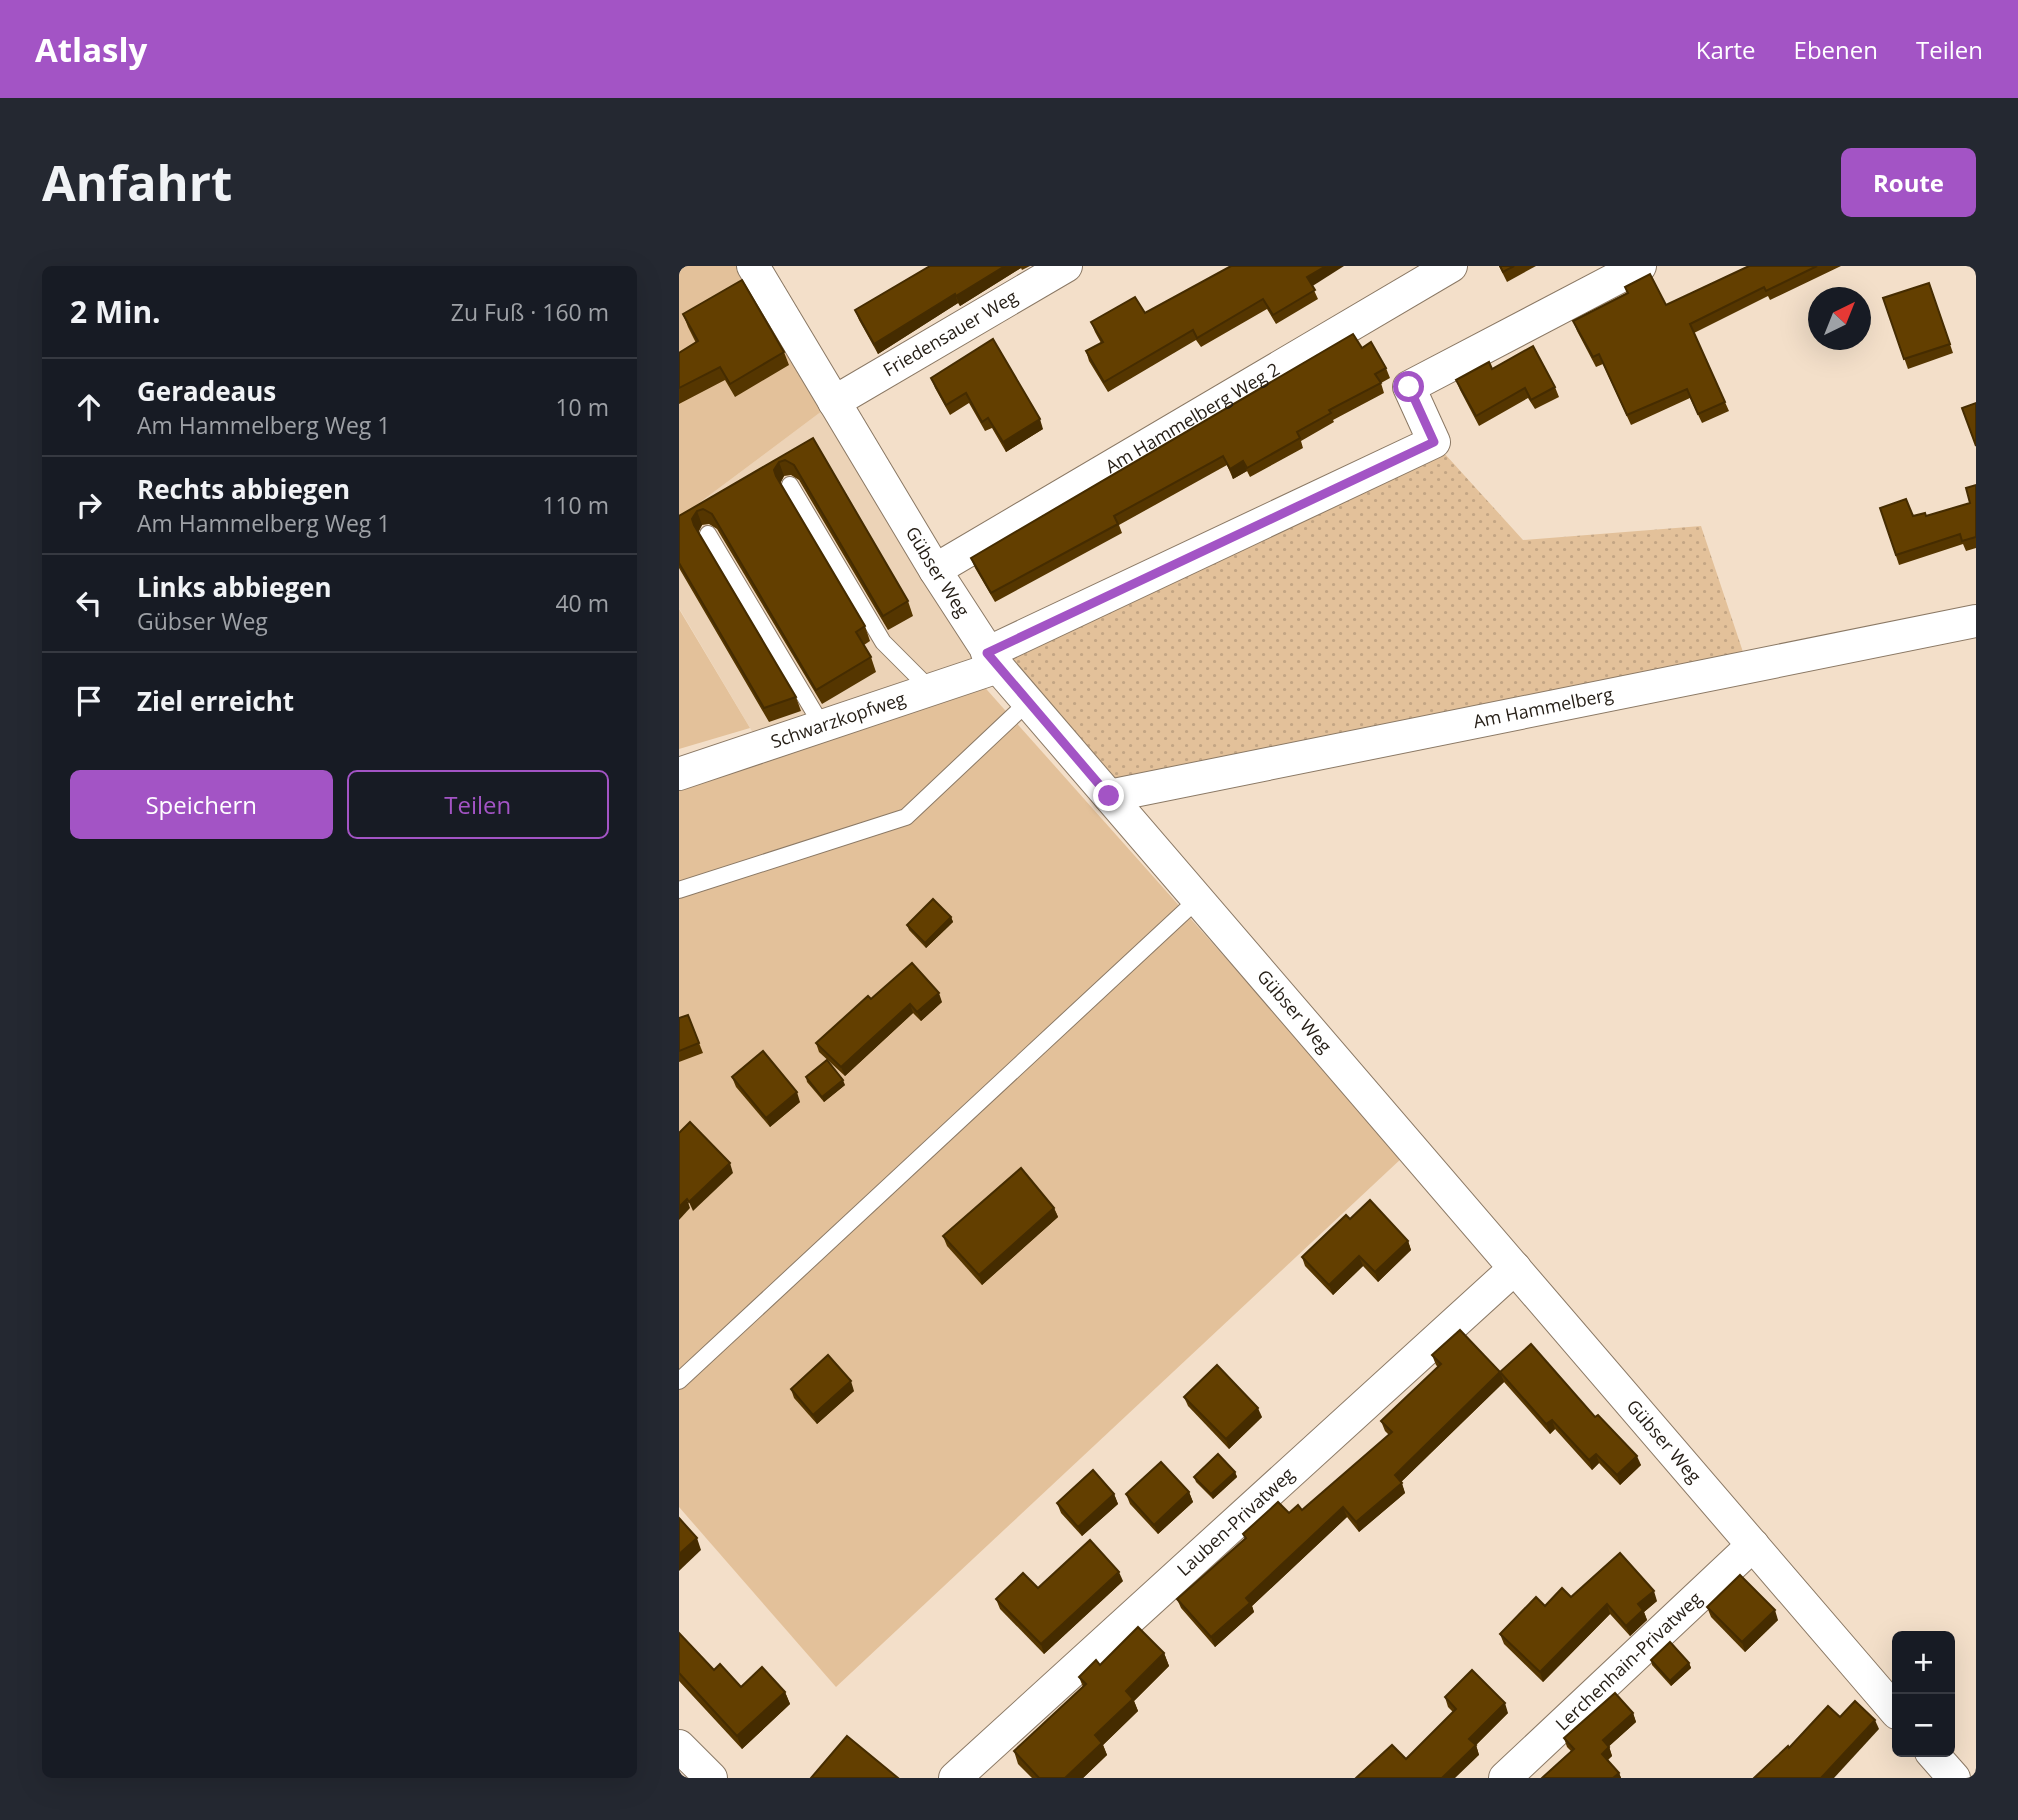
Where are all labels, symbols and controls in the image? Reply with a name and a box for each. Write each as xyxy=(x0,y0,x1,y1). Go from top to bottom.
text: Atlasly xyxy=(35,27,147,72)
text: Karte xyxy=(1696,33,1756,66)
text: Ebenen xyxy=(1794,33,1878,66)
text: Teilen xyxy=(1916,33,1983,66)
button: Route xyxy=(1841,148,1976,217)
text: Anfahrt xyxy=(42,149,232,215)
street label: Friedensauer Weg xyxy=(878,284,1022,382)
north arrow xyxy=(1808,287,1871,350)
text: 2 Min. xyxy=(70,291,161,332)
text: Zu Fuß · 160 m xyxy=(451,296,609,328)
street label: Am Hammelberg Weg 2 xyxy=(1101,357,1284,478)
route start xyxy=(1393,371,1424,402)
text: Geradeaus xyxy=(137,373,276,409)
icon: ahead xyxy=(70,388,108,426)
text: 10 m xyxy=(555,391,609,423)
text: Am Hammelberg Weg 1 xyxy=(137,409,390,441)
text: Rechts abbiegen xyxy=(137,471,350,507)
icon: right xyxy=(70,486,108,524)
text: 110 m xyxy=(542,489,609,521)
text: Am Hammelberg Weg 1 xyxy=(137,507,390,539)
street label: Gübser Weg xyxy=(901,522,975,621)
text: Links abbiegen xyxy=(137,569,332,605)
icon: left xyxy=(70,584,108,622)
text: 40 m xyxy=(555,587,609,619)
text: Gübser Weg xyxy=(137,605,268,637)
street label: Am Hammelberg xyxy=(1471,681,1615,733)
icon: arrive xyxy=(70,682,108,720)
text: Ziel erreicht xyxy=(137,683,294,719)
street label: Schwarzkopfweg xyxy=(768,686,909,753)
button: Speichern xyxy=(70,770,333,839)
button: Teilen xyxy=(347,770,609,839)
route end xyxy=(1093,780,1124,811)
street label: Gübser Weg xyxy=(1252,964,1337,1057)
street label: Gübser Weg xyxy=(1622,1394,1707,1487)
street label: Lauben-Privatweg xyxy=(1172,1462,1299,1581)
street label: Lerchenhain-Privatweg xyxy=(1550,1586,1707,1735)
map controls xyxy=(1892,1631,1955,1757)
button: + xyxy=(1892,1631,1955,1694)
button: − xyxy=(1892,1694,1955,1757)

